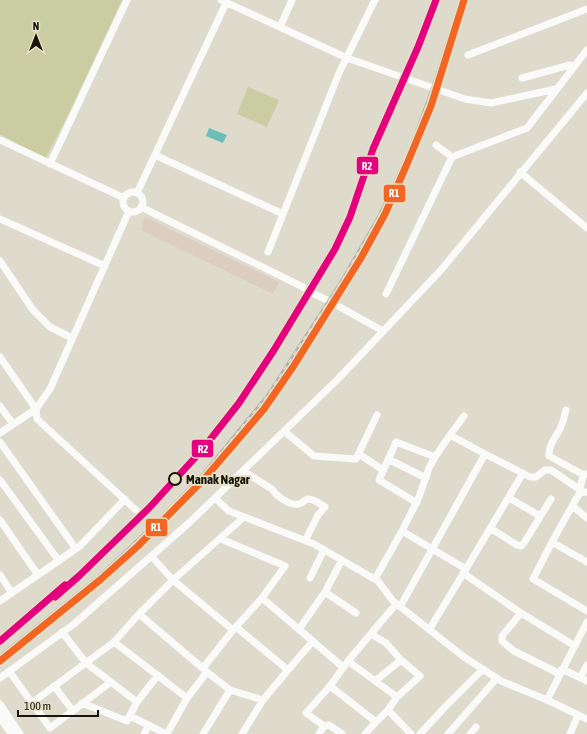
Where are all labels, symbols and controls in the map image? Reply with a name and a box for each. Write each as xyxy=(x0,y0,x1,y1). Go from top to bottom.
north arrow xyxy=(16,16,56,56)
text: N xyxy=(33,20,39,32)
line badge: R2 xyxy=(356,156,379,175)
text: R2 xyxy=(362,160,372,172)
line badge: R1 xyxy=(383,184,406,203)
text: R1 xyxy=(389,187,399,199)
line badge: R2 xyxy=(191,439,214,458)
text: R2 xyxy=(198,443,208,455)
marker: Manak Nagar xyxy=(168,472,182,486)
place label: Manak Nagar xyxy=(186,472,251,487)
line badge: R1 xyxy=(145,518,168,537)
text: R1 xyxy=(151,521,161,533)
scale bar xyxy=(18,692,98,718)
text: 100 m xyxy=(24,699,51,713)

